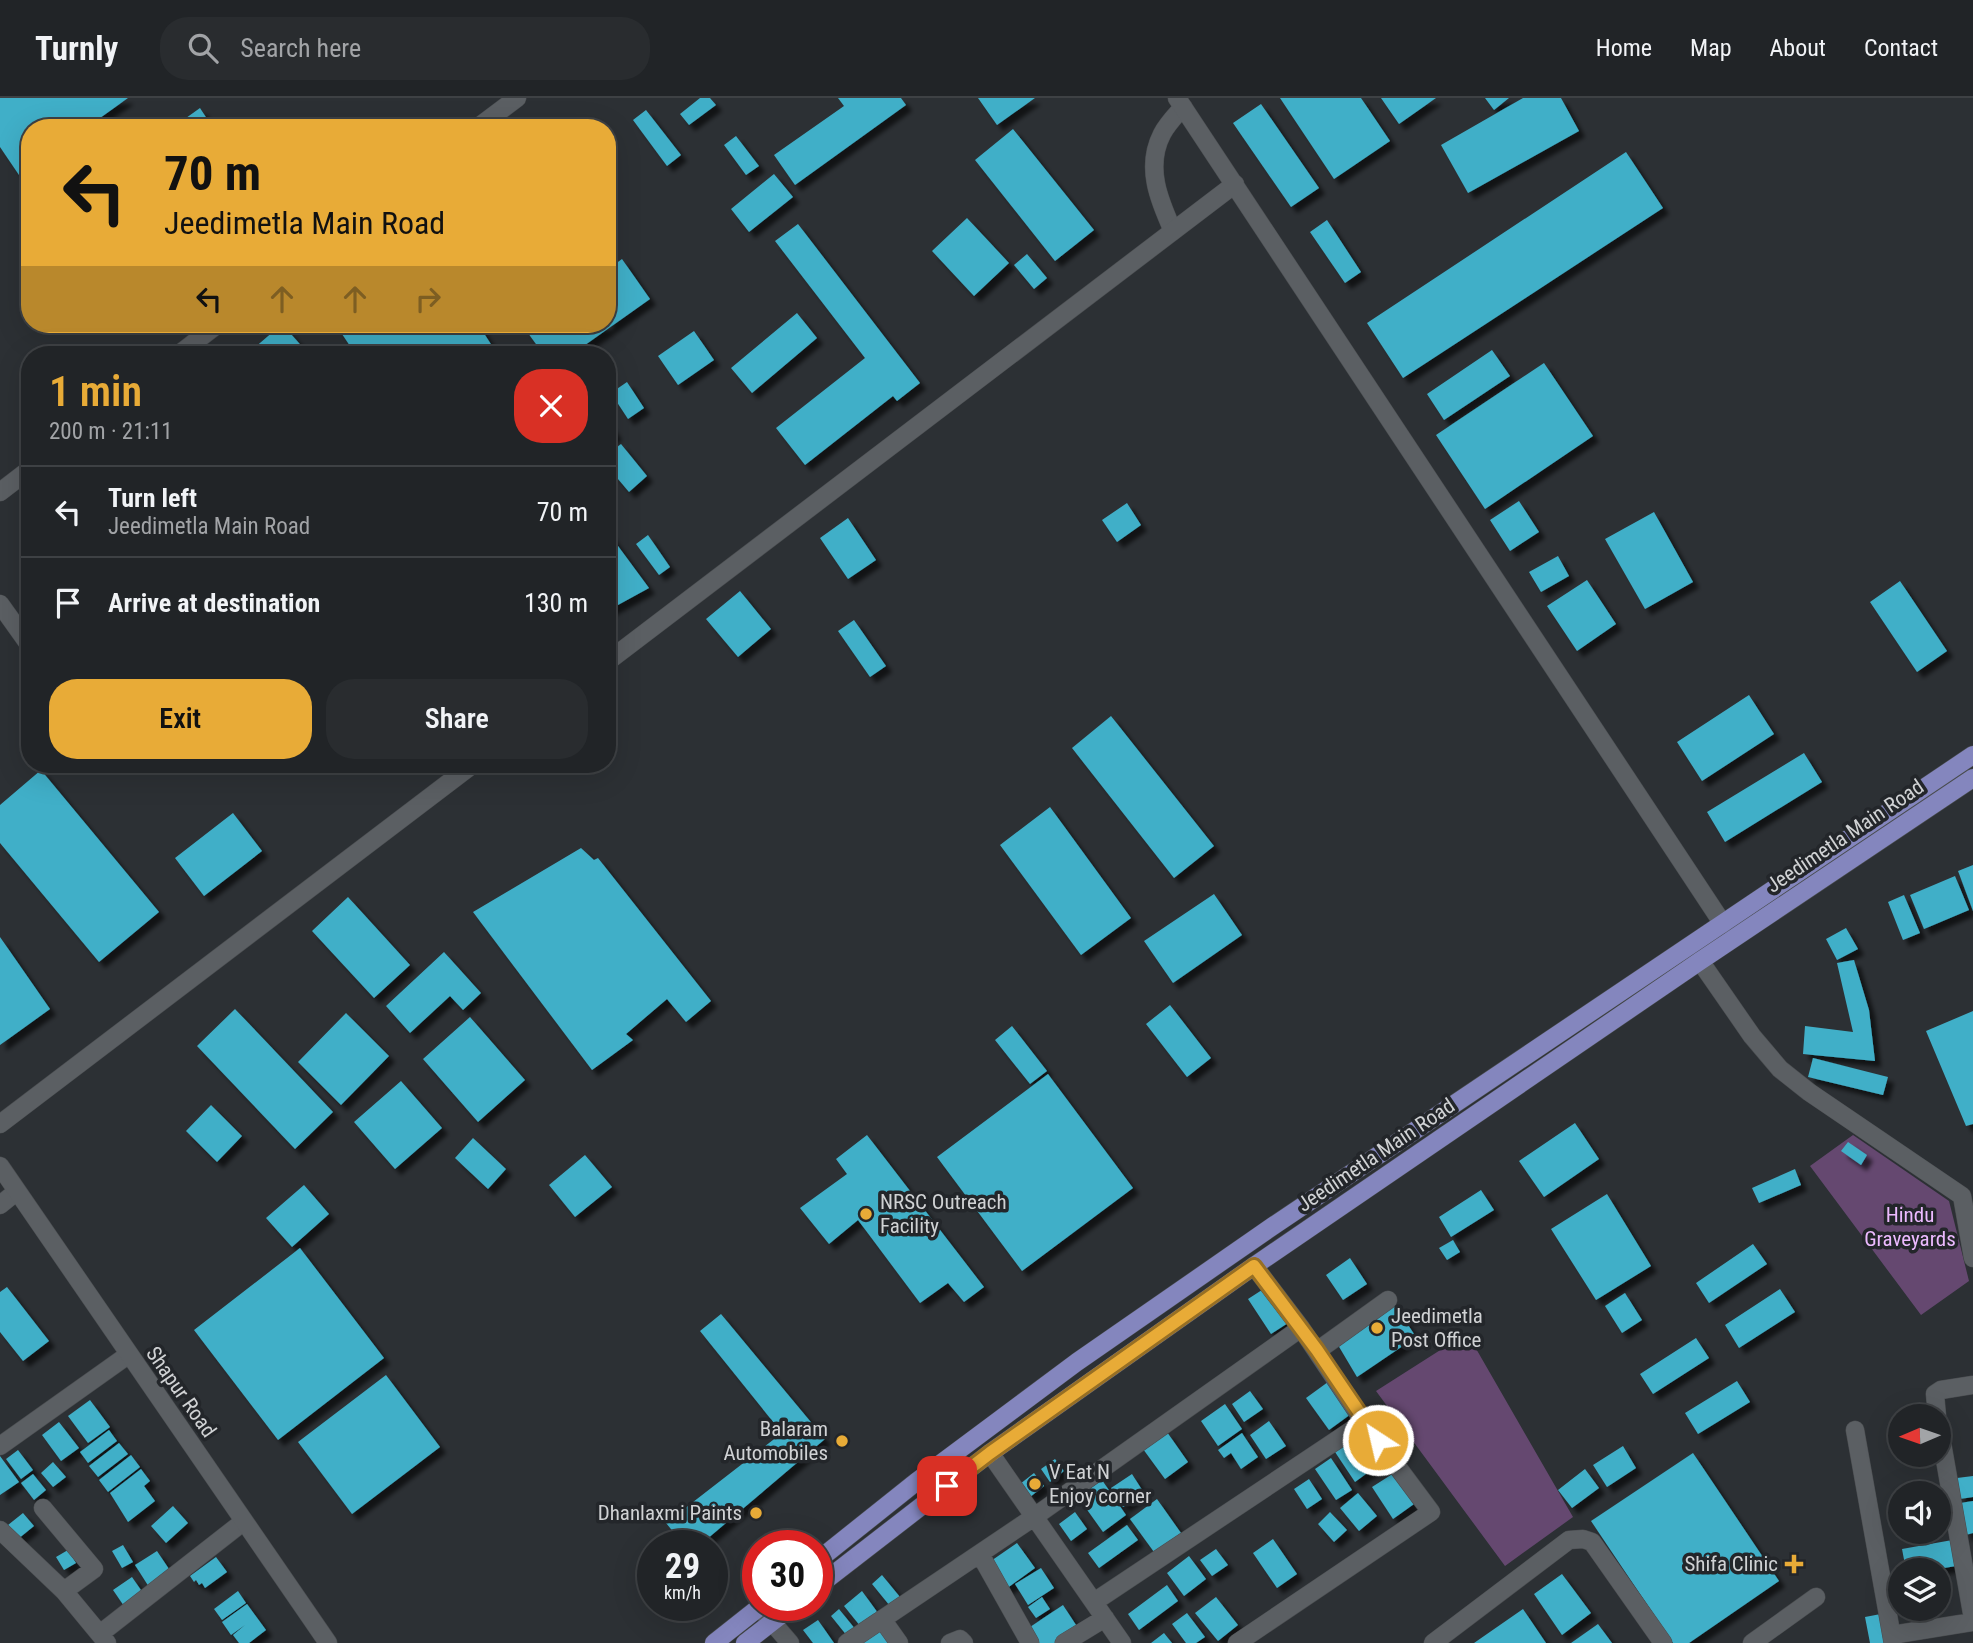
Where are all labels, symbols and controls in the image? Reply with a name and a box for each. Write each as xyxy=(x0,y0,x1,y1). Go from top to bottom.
search box xyxy=(160,17,650,80)
text: Turnly xyxy=(35,29,118,68)
icon: search xyxy=(184,29,222,67)
text: Search here xyxy=(240,33,361,63)
text: Home xyxy=(1596,34,1652,62)
text: Map xyxy=(1690,34,1732,62)
text: About xyxy=(1770,34,1826,62)
text: Contact xyxy=(1864,34,1938,62)
text: 70 m xyxy=(164,145,261,202)
icon: left xyxy=(49,147,140,238)
text: Jeedimetla Main Road xyxy=(164,204,445,242)
icon: left xyxy=(190,280,228,318)
icon: ahead xyxy=(263,280,301,318)
icon: ahead xyxy=(336,280,374,318)
icon: right xyxy=(409,280,447,318)
text: 1 min xyxy=(49,367,142,416)
button: close xyxy=(514,369,588,443)
text: 200 m · 21:11 xyxy=(49,418,173,445)
text: Turn left xyxy=(108,483,197,513)
icon: left xyxy=(49,493,87,531)
text: 70 m xyxy=(537,497,588,527)
text: Jeedimetla Main Road xyxy=(108,513,310,540)
icon: arrive xyxy=(49,584,87,622)
text: Arrive at destination xyxy=(108,588,320,618)
text: 130 m xyxy=(524,588,588,618)
button: Exit xyxy=(49,679,312,759)
button: Share xyxy=(326,679,588,759)
street label: Jeedimetla Main Road xyxy=(1762,774,1928,898)
street label: Jeedimetla Main Road xyxy=(1293,1093,1459,1217)
place label: NRSC Outreach Facility xyxy=(880,1190,1007,1238)
park label: Hindu Graveyards xyxy=(1864,1203,1956,1251)
marker: NRSC Outreach Facility xyxy=(858,1206,874,1222)
place label: Jeedimetla Post Office xyxy=(1391,1304,1483,1352)
marker: Jeedimetla Post Office xyxy=(1369,1320,1385,1336)
street label: Shapur Road xyxy=(141,1342,221,1442)
position arrow xyxy=(1341,1403,1415,1477)
north arrow xyxy=(1888,1404,1951,1466)
map controls xyxy=(1888,1404,1951,1621)
place label: Balaram Automobiles xyxy=(724,1417,828,1465)
marker: Balaram Automobiles xyxy=(834,1433,850,1449)
pin xyxy=(917,1456,977,1516)
place label: V Eat N Enjoy corner xyxy=(1049,1460,1151,1508)
icon: arrive xyxy=(928,1467,966,1505)
marker: V Eat N Enjoy corner xyxy=(1027,1476,1043,1492)
button: sound xyxy=(1888,1481,1951,1544)
place label: Dhanlaxmi Paints xyxy=(598,1501,742,1525)
marker: Dhanlaxmi Paints xyxy=(748,1505,764,1521)
speed limit sign: 30 xyxy=(742,1530,833,1621)
text: 29 xyxy=(665,1546,700,1587)
place label: Shifa Clinic xyxy=(1684,1552,1778,1576)
marker: Shifa Clinic xyxy=(1784,1554,1804,1574)
button: layers xyxy=(1888,1558,1951,1621)
text: km/h xyxy=(664,1582,701,1603)

